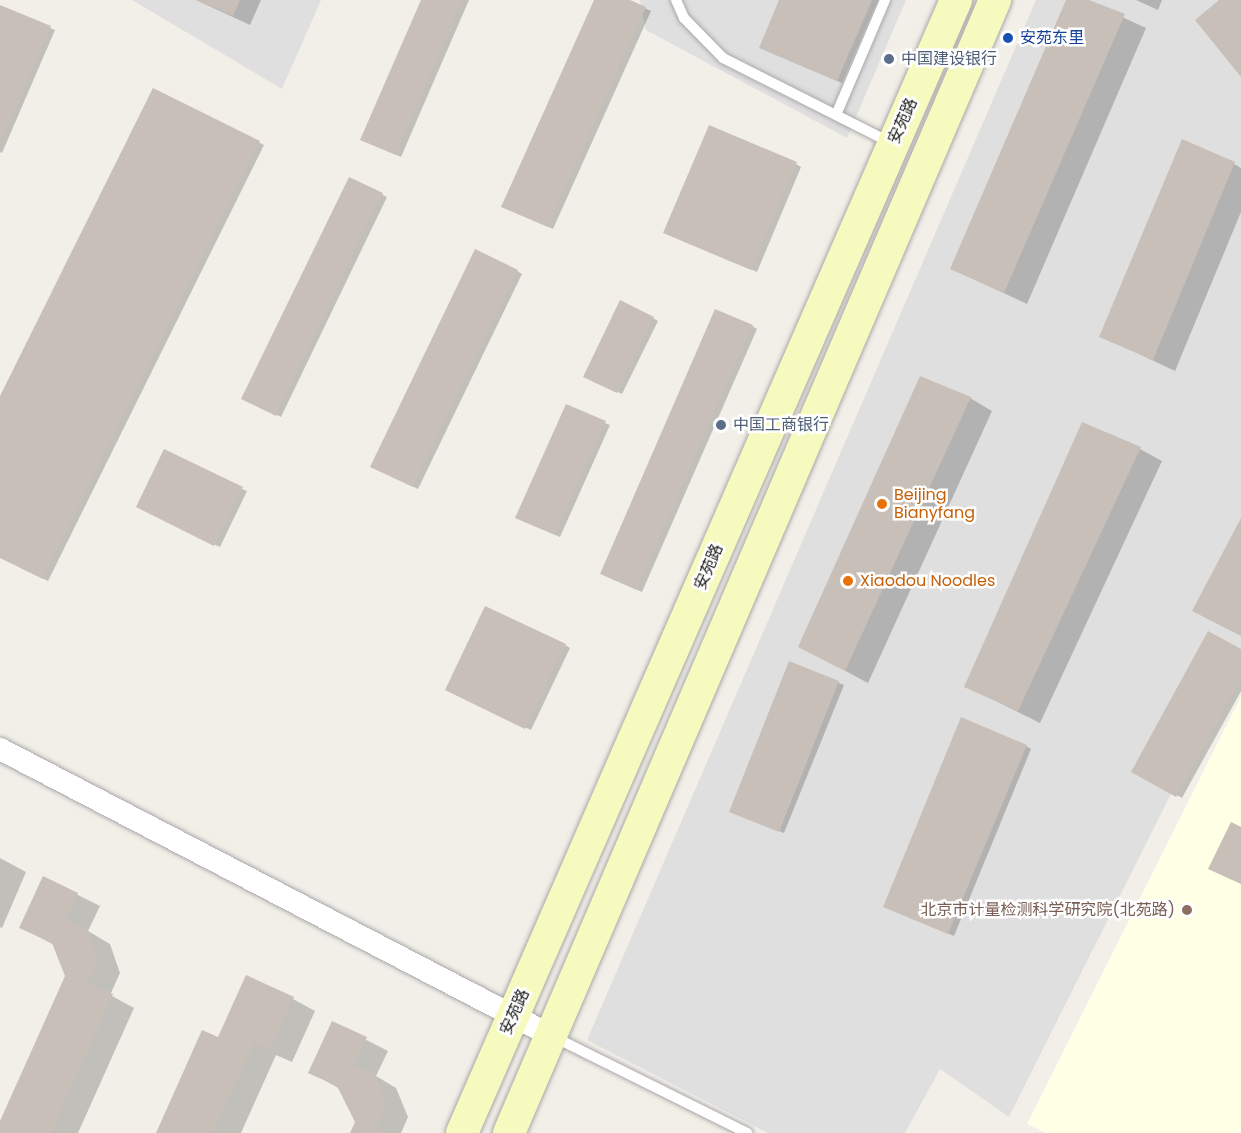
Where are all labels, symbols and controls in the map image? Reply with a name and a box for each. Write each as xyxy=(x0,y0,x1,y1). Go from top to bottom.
place label: 安苑东里 xyxy=(1020,28,1084,48)
marker: 安苑东里 xyxy=(1001,31,1015,45)
place label: 中国建设银行 xyxy=(901,49,997,69)
marker: 中国建设银行 xyxy=(882,52,896,66)
street label: 安苑路 xyxy=(884,95,922,147)
place label: 中国工商银行 xyxy=(733,415,829,435)
marker: 中国工商银行 xyxy=(714,418,728,432)
place label: Beijing Bianyfang xyxy=(894,485,975,523)
marker: Beijing Bianyfang xyxy=(875,497,889,511)
street label: 安苑路 xyxy=(691,541,727,593)
place label: Xiaodou Noodles xyxy=(860,571,995,591)
marker: Xiaodou Noodles xyxy=(841,574,855,588)
place label: 北京市计量检测科学研究院(北苑路) xyxy=(920,900,1175,920)
marker: 北京市计量检测科学研究院(北苑路) xyxy=(1180,903,1194,917)
street label: 安苑路 xyxy=(496,986,534,1038)

